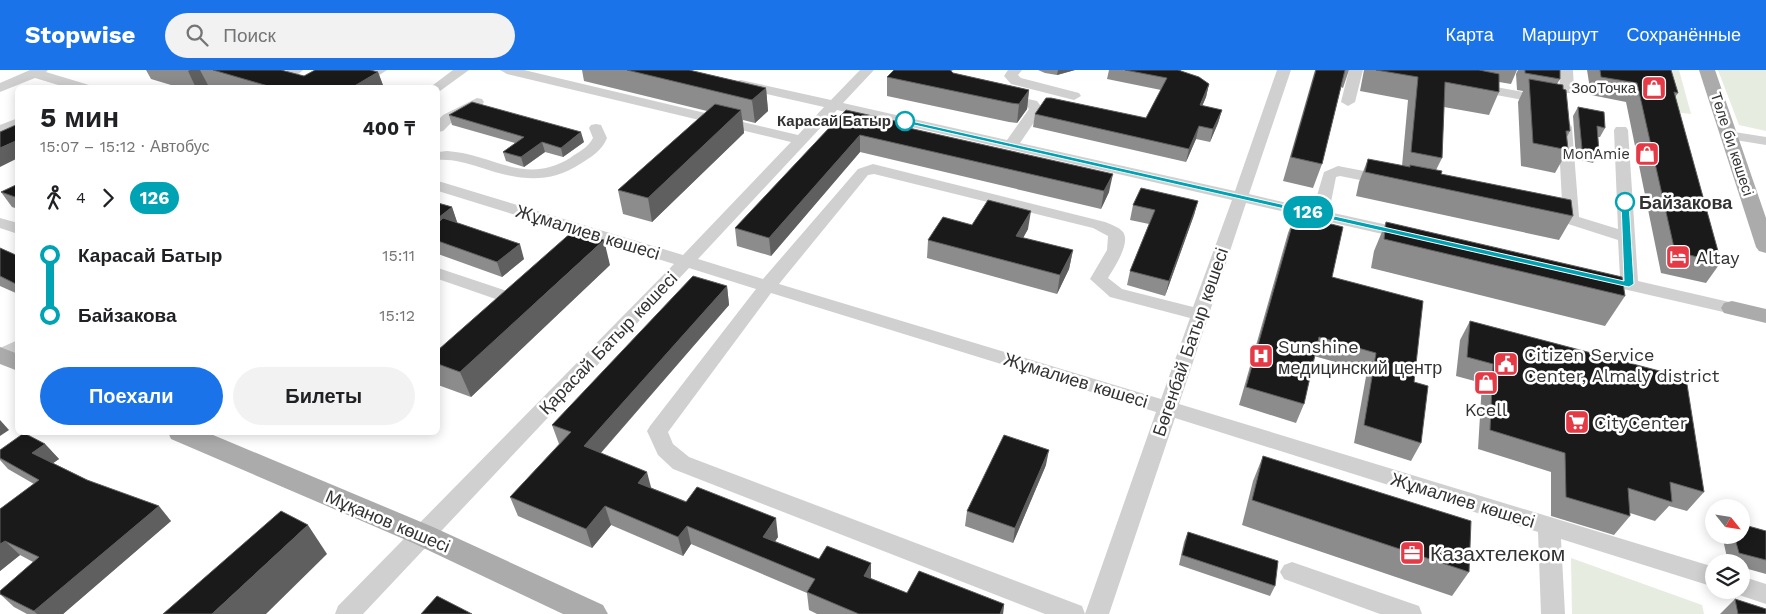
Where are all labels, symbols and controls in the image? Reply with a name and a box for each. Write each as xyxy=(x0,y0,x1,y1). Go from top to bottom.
search box xyxy=(165,13,515,58)
text: Stopwise xyxy=(25,21,135,49)
icon: search xyxy=(183,21,211,49)
text: Поиск xyxy=(223,24,276,47)
text: Карта xyxy=(1446,24,1494,45)
text: Маршрут xyxy=(1522,24,1598,45)
text: Сохранённые xyxy=(1626,24,1741,45)
shop icon: ЗооТочка xyxy=(1641,75,1667,101)
place label: ЗооТочка xyxy=(1571,79,1637,97)
street label: Төле би көшесі xyxy=(1707,90,1757,198)
text: 5 мин xyxy=(40,101,119,134)
marker: Карасай Батыр xyxy=(895,111,915,131)
place label: Карасай Батыр xyxy=(777,112,891,130)
text: 400 ₸ xyxy=(362,117,415,140)
text: 15:07 – 15:12 · Автобус xyxy=(40,137,210,156)
shop icon: MonAmie xyxy=(1634,141,1660,167)
place label: MonAmie xyxy=(1562,145,1630,163)
icon: walk xyxy=(40,184,68,212)
icon: forward xyxy=(94,184,122,212)
text: 126 xyxy=(140,187,169,208)
text: 4 xyxy=(76,188,86,207)
marker: Байзакова xyxy=(1615,192,1635,212)
place label: Байзакова xyxy=(1639,192,1733,213)
line badge: 126 xyxy=(1279,196,1337,228)
street label: Жұмалиев көшесі xyxy=(513,200,663,264)
text: 126 xyxy=(1293,201,1323,222)
text: Карасай Батыр xyxy=(78,244,222,267)
hotel icon: Altay xyxy=(1665,244,1691,270)
street label: Бөгенбай Батыр көшесі xyxy=(1148,245,1232,439)
text: 15:11 xyxy=(382,246,415,265)
place label: Altay xyxy=(1696,247,1740,268)
street label: Қарасай Батыр көшесі xyxy=(535,267,681,419)
text: Байзакова xyxy=(78,304,177,327)
text: 15:12 xyxy=(379,306,415,325)
place label: Sunshine медицинский центр xyxy=(1278,336,1442,378)
hospital icon: Sunshine медицинский центр xyxy=(1248,343,1274,369)
place label: Citizen Service Center, Almaly district xyxy=(1524,344,1720,386)
street label: Жұмалиев көшесі xyxy=(1001,348,1151,412)
public building icon: Citizen Service Center, Almaly district xyxy=(1493,351,1519,377)
button: Поехали xyxy=(40,367,223,425)
button: Билеты xyxy=(233,367,415,425)
shop icon: Kcell xyxy=(1473,370,1499,396)
place label: Kcell xyxy=(1465,399,1508,420)
supermarket icon: CityCenter xyxy=(1564,409,1590,435)
place label: CityCenter xyxy=(1594,412,1687,433)
street label: Жұмалиев көшесі xyxy=(1388,468,1538,532)
street label: Мұқанов көшесі xyxy=(323,485,453,557)
north arrow xyxy=(1705,499,1750,544)
map controls xyxy=(1705,499,1750,599)
office icon: Казахтелеком xyxy=(1399,540,1425,566)
place label: Казахтелеком xyxy=(1430,541,1565,566)
button: layers xyxy=(1705,554,1750,599)

